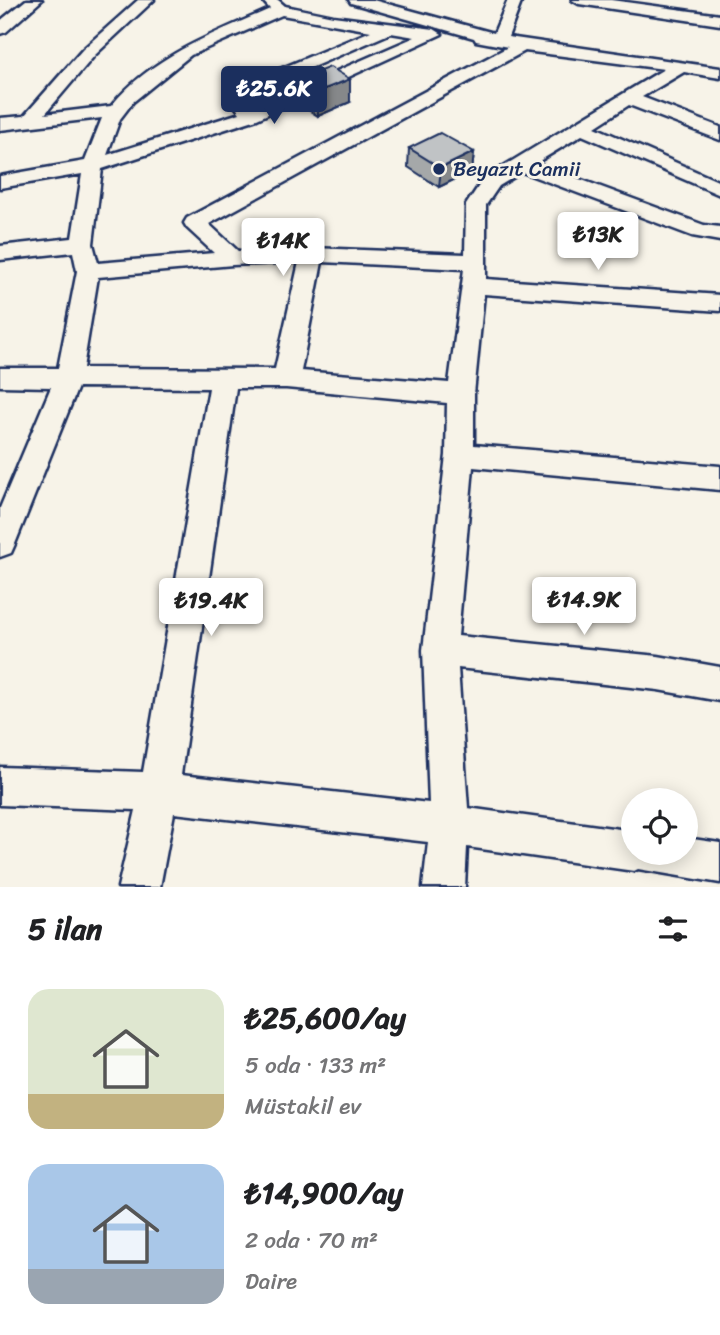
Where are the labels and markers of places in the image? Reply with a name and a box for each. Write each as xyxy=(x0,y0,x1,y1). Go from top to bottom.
pin: ₺25.6K xyxy=(217,66,331,126)
place label: Beyazıt Camii xyxy=(453,150,581,188)
marker: Beyazıt Camii xyxy=(431,161,447,177)
pin: ₺13K xyxy=(557,212,639,272)
pin: ₺14K xyxy=(242,218,324,278)
pin: ₺19.4K xyxy=(154,578,268,638)
pin: ₺14.9K xyxy=(527,578,641,637)

